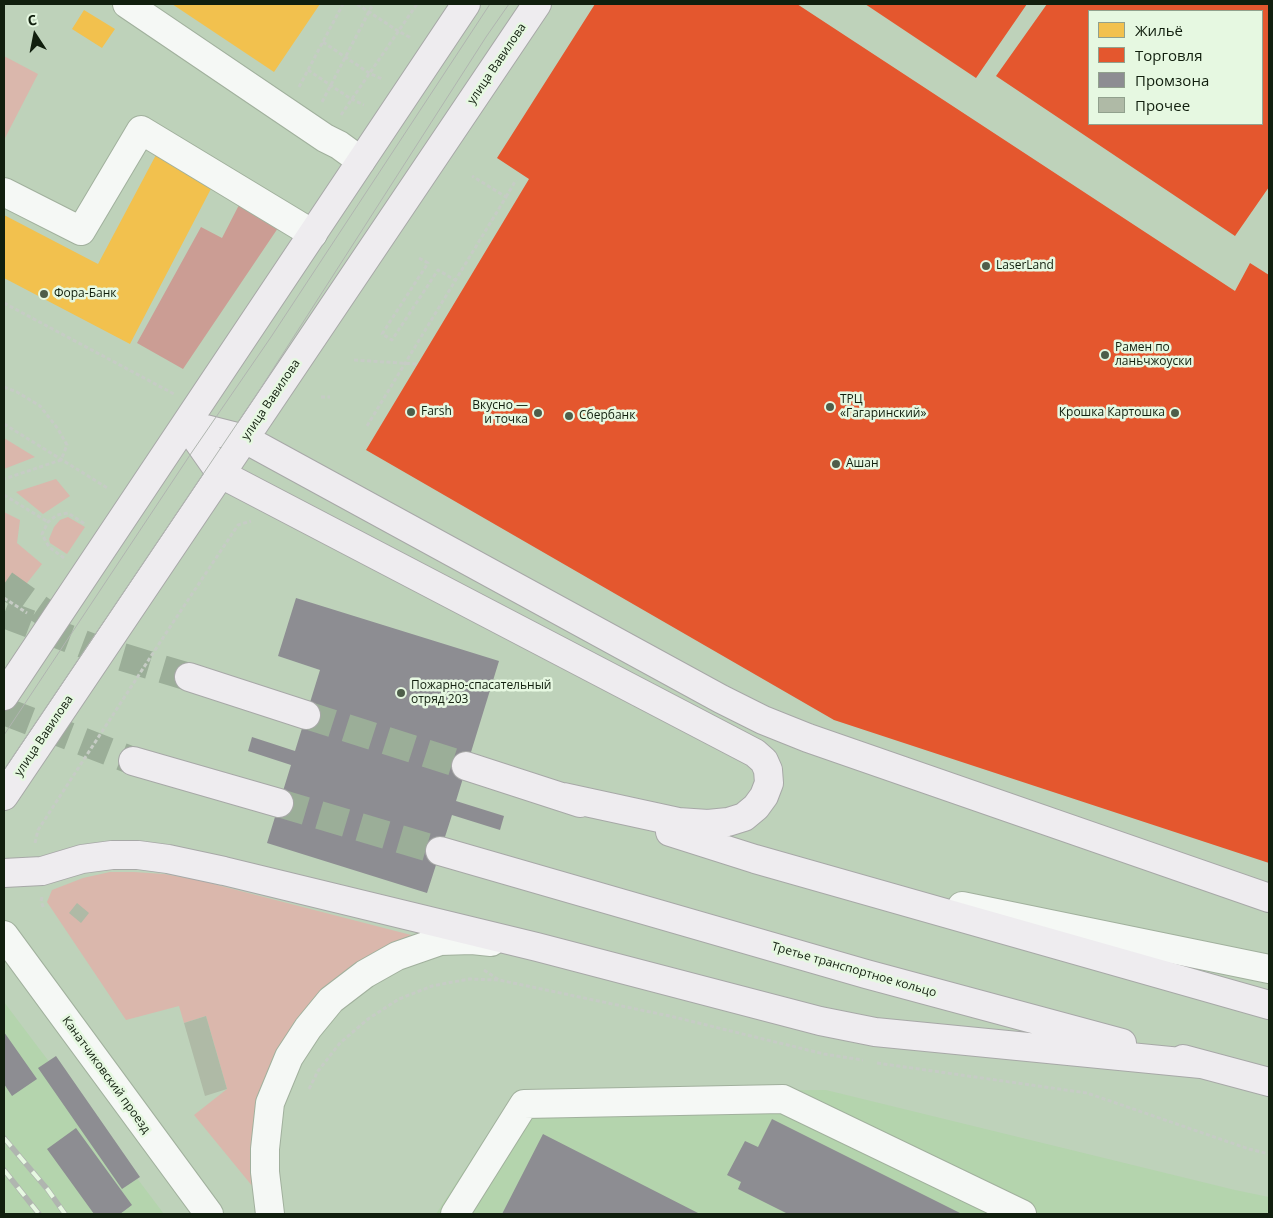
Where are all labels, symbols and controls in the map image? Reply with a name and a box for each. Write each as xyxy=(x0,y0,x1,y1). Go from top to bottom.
north arrow xyxy=(10,10,60,60)
text: С xyxy=(26,10,38,30)
legend xyxy=(1088,10,1263,125)
text: Жильё xyxy=(1135,20,1183,40)
street label: улица Вавилова xyxy=(465,21,529,107)
text: Торговля xyxy=(1135,45,1202,65)
text: Промзона xyxy=(1135,70,1209,90)
text: Прочее xyxy=(1135,95,1190,115)
place label: LaserLand xyxy=(996,259,1054,273)
marker: LaserLand xyxy=(980,260,992,272)
place label: Фора-Банк xyxy=(54,287,116,301)
marker: Фора-Банк xyxy=(38,288,50,300)
place label: Рамен по ланьчжоуски xyxy=(1115,341,1192,369)
marker: Рамен по ланьчжоуски xyxy=(1099,349,1111,361)
street label: улица Вавилова xyxy=(239,357,303,443)
place label: ТРЦ «Гагаринский» xyxy=(840,393,926,421)
place label: Вкусно — и точка xyxy=(472,399,528,427)
marker: ТРЦ «Гагаринский» xyxy=(824,401,836,413)
place label: Farsh xyxy=(421,405,452,419)
marker: Farsh xyxy=(405,406,417,418)
place label: Крошка Картошка xyxy=(1059,406,1165,420)
marker: Вкусно — и точка xyxy=(532,407,544,419)
marker: Крошка Картошка xyxy=(1169,407,1181,419)
place label: Сбербанк xyxy=(579,409,635,423)
marker: Сбербанк xyxy=(563,410,575,422)
place label: Ашан xyxy=(846,457,879,471)
marker: Ашан xyxy=(830,458,842,470)
place label: Пожарно-спасательный отряд 203 xyxy=(411,679,552,707)
marker: Пожарно-спасательный отряд 203 xyxy=(395,687,407,699)
street label: улица Вавилова xyxy=(12,693,76,779)
street label: Третье транспортное кольцо xyxy=(770,940,938,1000)
street label: Канатчиковский проезд xyxy=(59,1014,153,1136)

